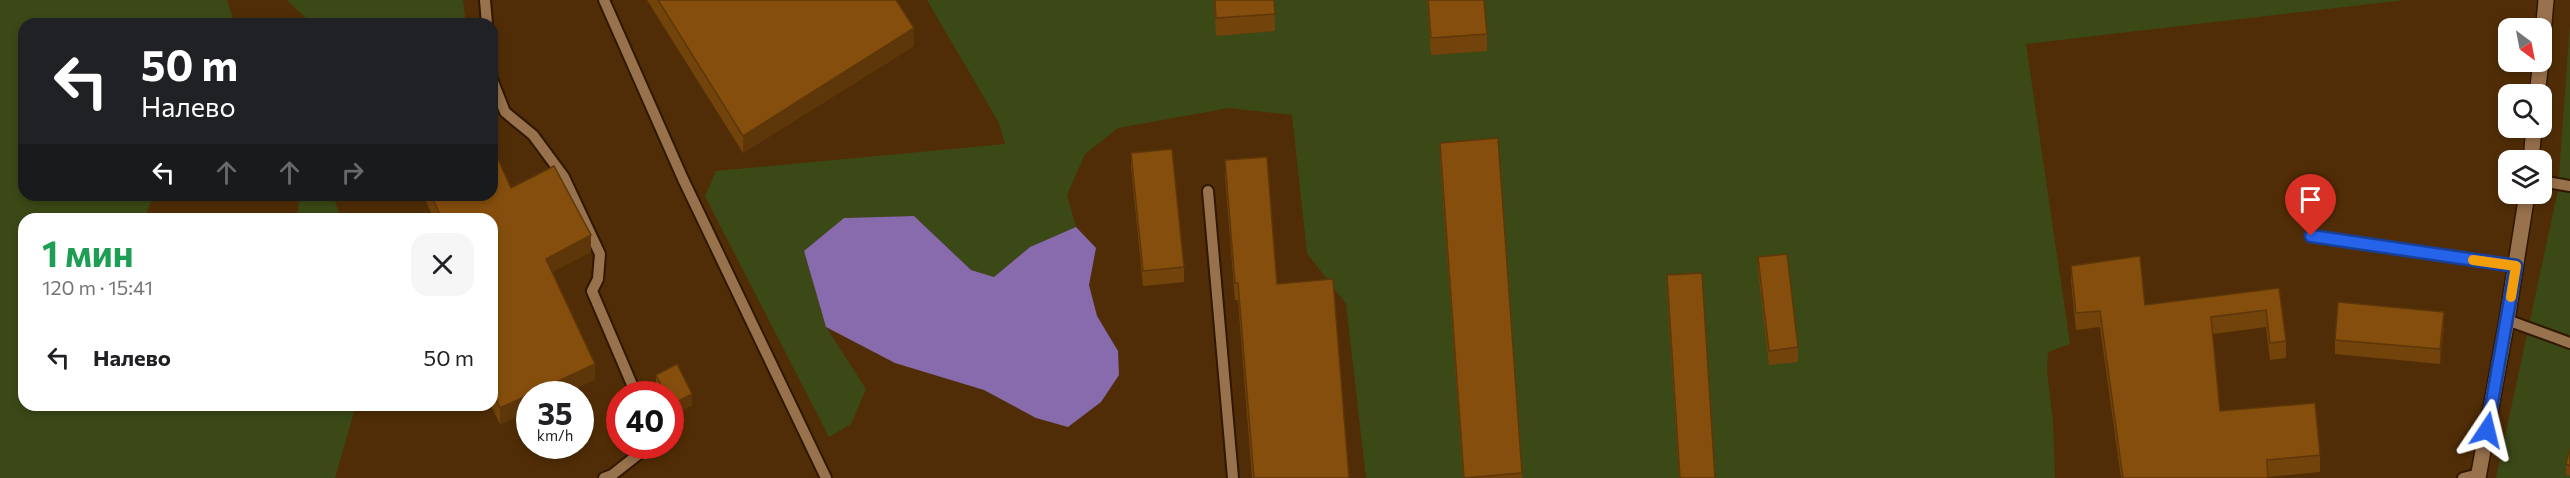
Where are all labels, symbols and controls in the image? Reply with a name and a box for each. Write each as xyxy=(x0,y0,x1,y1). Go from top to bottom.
north arrow xyxy=(2498,18,2552,72)
map controls xyxy=(2498,18,2552,204)
text: 50 m xyxy=(141,38,238,90)
icon: left xyxy=(42,42,120,120)
button: search xyxy=(2498,84,2552,138)
text: Налево xyxy=(141,90,236,123)
button: layers xyxy=(2498,150,2552,204)
icon: left xyxy=(147,156,180,189)
icon: ahead xyxy=(210,156,243,189)
icon: ahead xyxy=(273,156,306,189)
icon: right xyxy=(336,156,369,189)
pin xyxy=(2285,174,2336,236)
icon: arrive xyxy=(2294,183,2327,216)
text: 1 мин xyxy=(42,230,134,274)
button: close xyxy=(411,233,474,296)
text: 120 m · 15:41 xyxy=(42,275,153,299)
icon: left xyxy=(42,341,75,374)
text: Налево xyxy=(93,344,171,371)
text: 50 m xyxy=(424,344,474,371)
speed limit sign: 40 xyxy=(606,381,684,459)
text: 35 xyxy=(538,394,572,431)
position arrow xyxy=(2455,398,2519,462)
text: km/h xyxy=(537,426,573,444)

